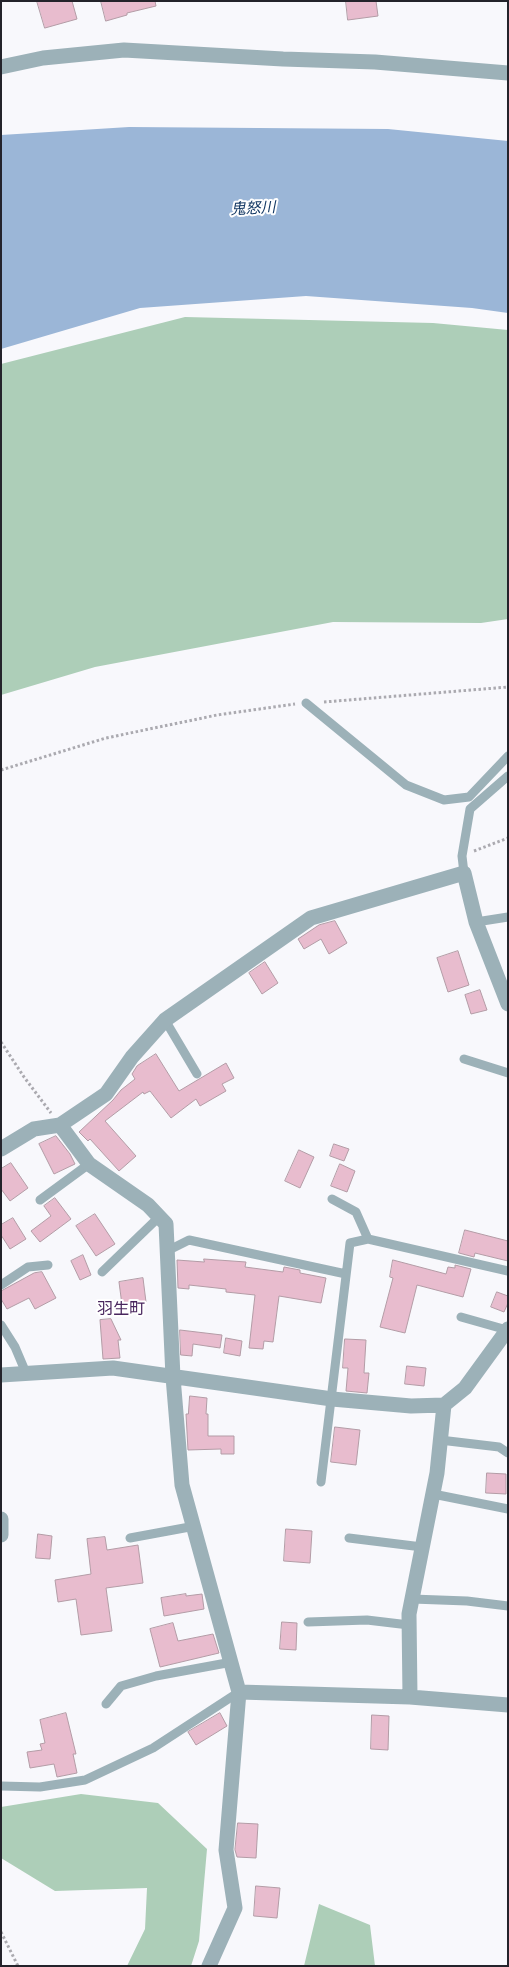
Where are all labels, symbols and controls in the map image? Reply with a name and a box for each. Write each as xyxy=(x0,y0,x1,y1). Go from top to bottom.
water label: 鬼怒川 xyxy=(230,199,276,219)
district label: 羽生町 xyxy=(97,1300,145,1320)

